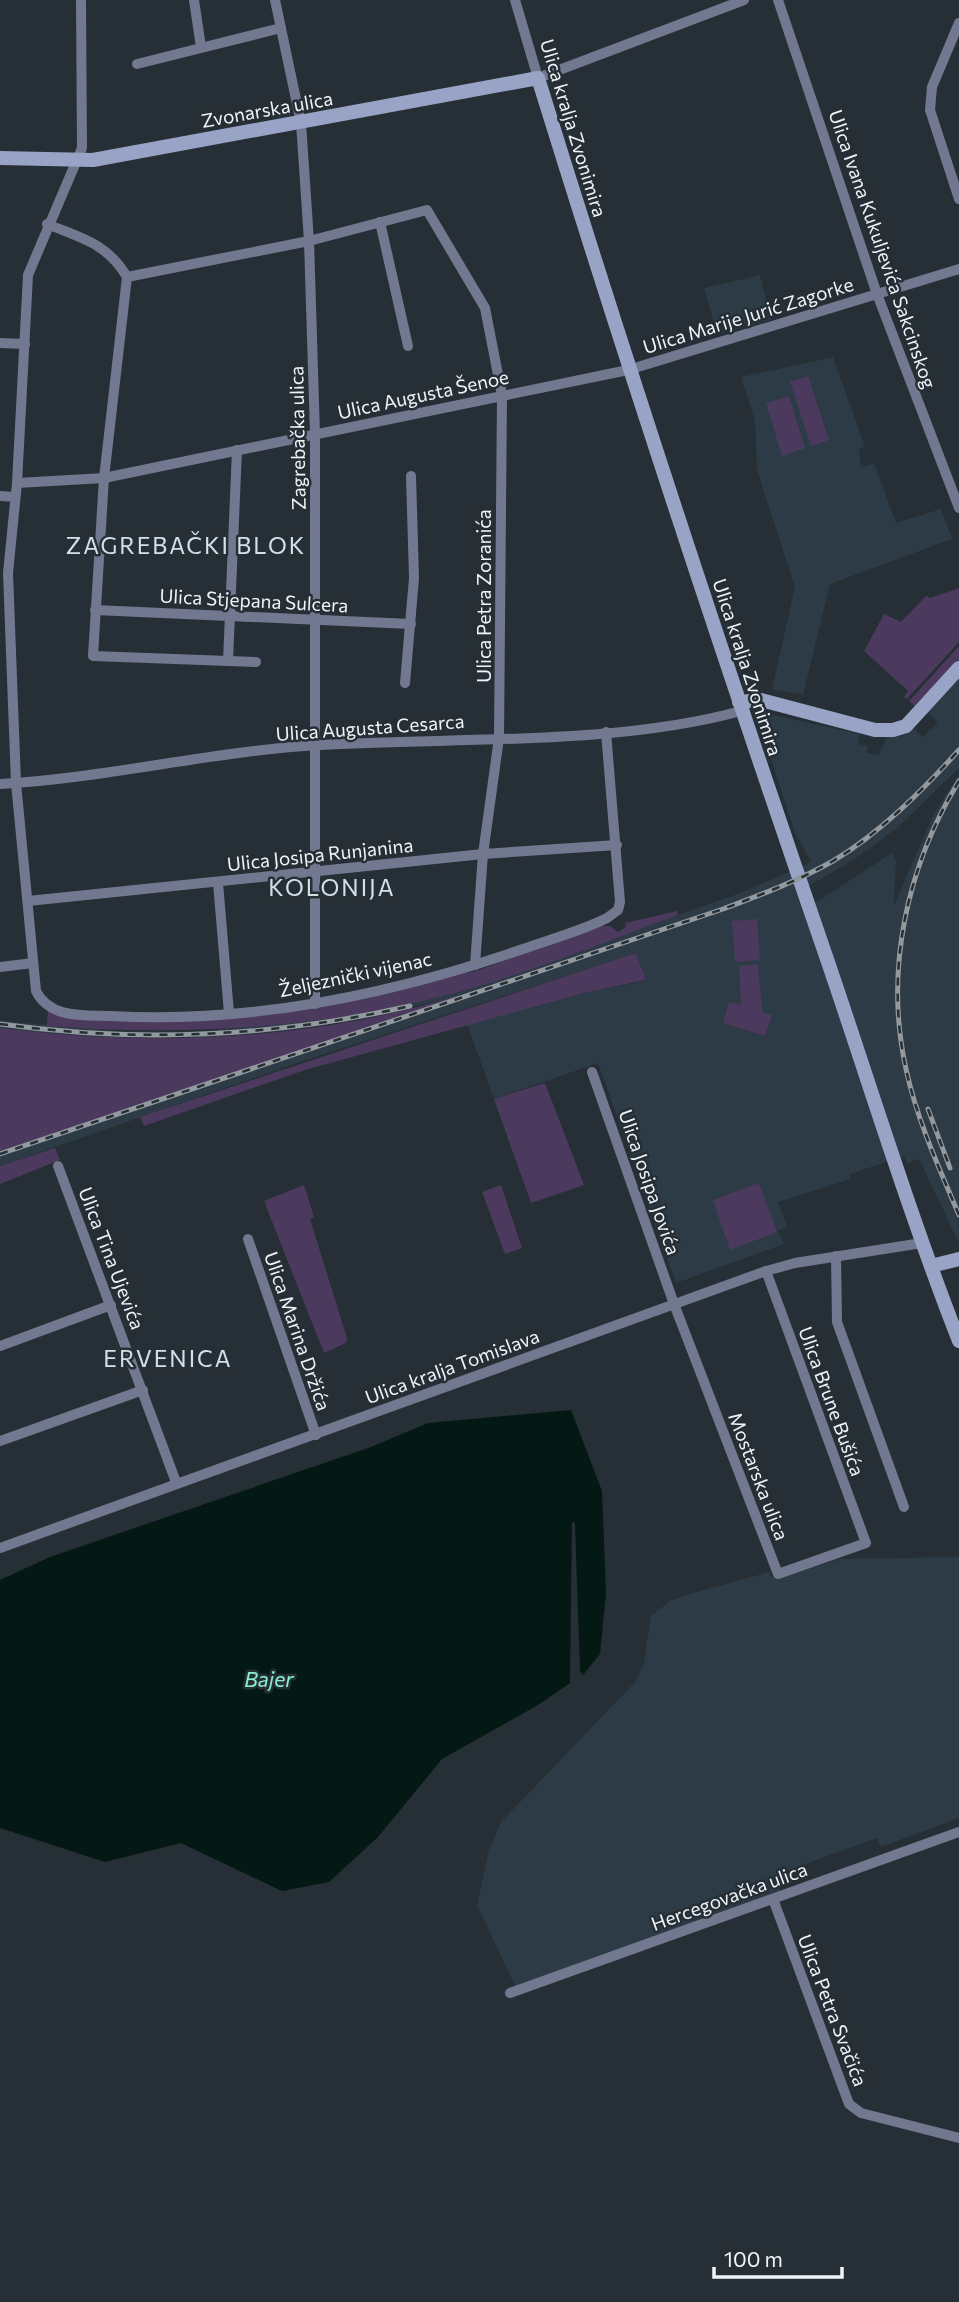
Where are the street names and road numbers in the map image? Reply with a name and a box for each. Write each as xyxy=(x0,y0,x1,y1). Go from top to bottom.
street label: Ulica kralja Zvonimira xyxy=(536,36,612,220)
street label: Zvonarska ulica xyxy=(199,86,335,132)
street label: Ulica Ivana Kukuljevića Sakcinskog xyxy=(824,107,942,391)
street label: Ulica Marije Jurić Zagorke xyxy=(640,272,856,358)
street label: Ulica Augusta Šenoe xyxy=(335,364,511,423)
street label: Zagrebačka ulica xyxy=(284,366,310,510)
street label: Ulica Petra Zoranića xyxy=(472,509,495,683)
street label: Ulica kralja Zvonimira xyxy=(709,576,787,758)
street label: Ulica Stjepana Sulcera xyxy=(159,584,349,616)
street label: Ulica Augusta Cesarca xyxy=(275,709,465,745)
street label: Ulica Josipa Runjanina xyxy=(226,833,414,875)
street label: Željeznički vijenac xyxy=(276,947,434,1001)
street label: Ulica Josipa Jovića xyxy=(614,1106,686,1258)
street label: Ulica Tina Ujevića xyxy=(74,1184,150,1332)
street label: Ulica Marina Držića xyxy=(260,1248,336,1414)
street label: Ulica Brune Bušića xyxy=(794,1323,870,1479)
street label: Ulica kralja Tomislava xyxy=(362,1324,542,1408)
street label: Mostarska ulica xyxy=(724,1409,794,1543)
street label: Hercegovačka ulica xyxy=(648,1857,810,1935)
street label: Ulica Petra Svačića xyxy=(793,1931,873,2089)

